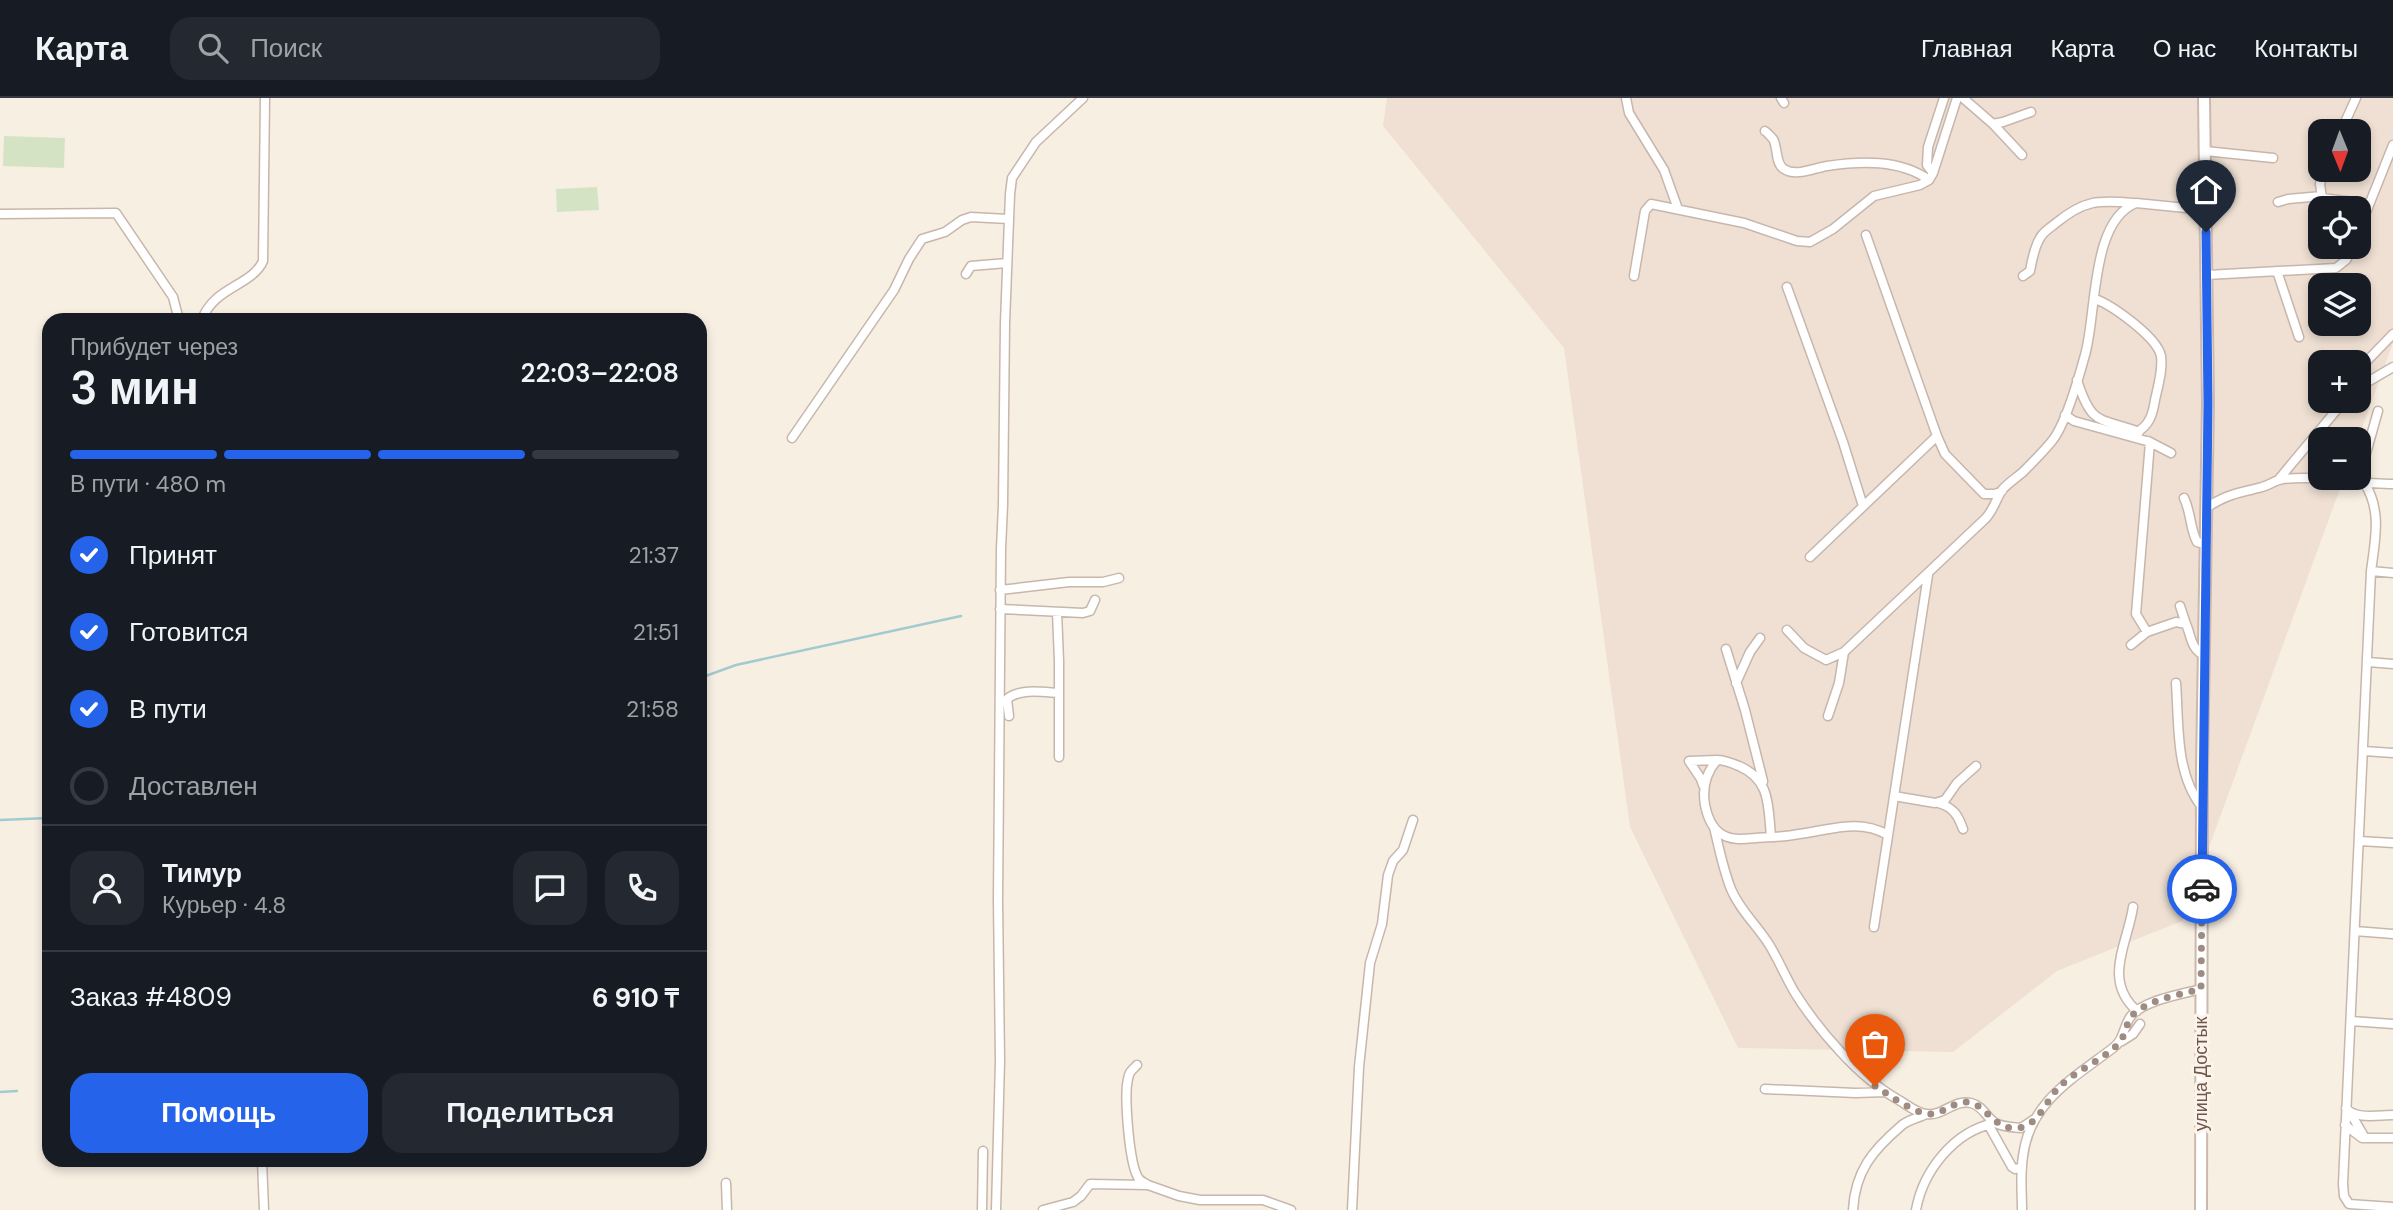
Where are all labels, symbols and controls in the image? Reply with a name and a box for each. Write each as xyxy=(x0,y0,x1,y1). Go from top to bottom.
search box xyxy=(170,17,660,80)
text: Карта xyxy=(35,27,128,70)
icon: search xyxy=(194,29,232,67)
text: Поиск xyxy=(250,31,322,65)
text: Главная xyxy=(1921,33,2012,64)
text: Карта xyxy=(2050,33,2115,64)
text: О нас xyxy=(2153,33,2216,64)
text: Контакты xyxy=(2254,33,2358,64)
north arrow xyxy=(2308,119,2371,182)
map controls xyxy=(2308,119,2371,490)
pin xyxy=(2176,160,2236,232)
icon: home xyxy=(2187,171,2225,209)
button: locate xyxy=(2308,196,2371,259)
button: layers xyxy=(2308,273,2371,336)
text: Прибудет через xyxy=(70,332,238,362)
button: + xyxy=(2308,350,2371,413)
text: 22:03–22:08 xyxy=(521,356,679,390)
text: 3 мин xyxy=(70,358,199,418)
button: − xyxy=(2308,427,2371,490)
text: В пути · 480 m xyxy=(70,469,226,499)
icon: check xyxy=(70,536,108,574)
text: Принят xyxy=(129,538,217,572)
text: 21:37 xyxy=(628,540,679,570)
icon: check xyxy=(70,613,108,651)
text: Готовится xyxy=(129,615,248,649)
text: 21:51 xyxy=(633,617,679,647)
icon: check xyxy=(70,690,108,728)
text: В пути xyxy=(129,692,207,726)
text: 21:58 xyxy=(626,694,679,724)
text: Доставлен xyxy=(129,769,258,803)
button: person xyxy=(70,851,144,925)
button: chat xyxy=(513,851,587,925)
button: phone xyxy=(605,851,679,925)
courier xyxy=(2167,854,2237,924)
text: Тимур xyxy=(162,856,242,890)
icon: car xyxy=(2183,870,2221,908)
text: Курьер · 4.8 xyxy=(162,890,286,920)
text: Заказ #4809 xyxy=(70,980,232,1014)
text: 6 910 ₸ xyxy=(592,981,679,1015)
pin xyxy=(1845,1014,1905,1086)
street label: улица Достык xyxy=(2189,1017,2213,1131)
icon: bag xyxy=(1856,1025,1894,1063)
button: Помощь xyxy=(70,1073,368,1153)
button: Поделиться xyxy=(382,1073,679,1153)

